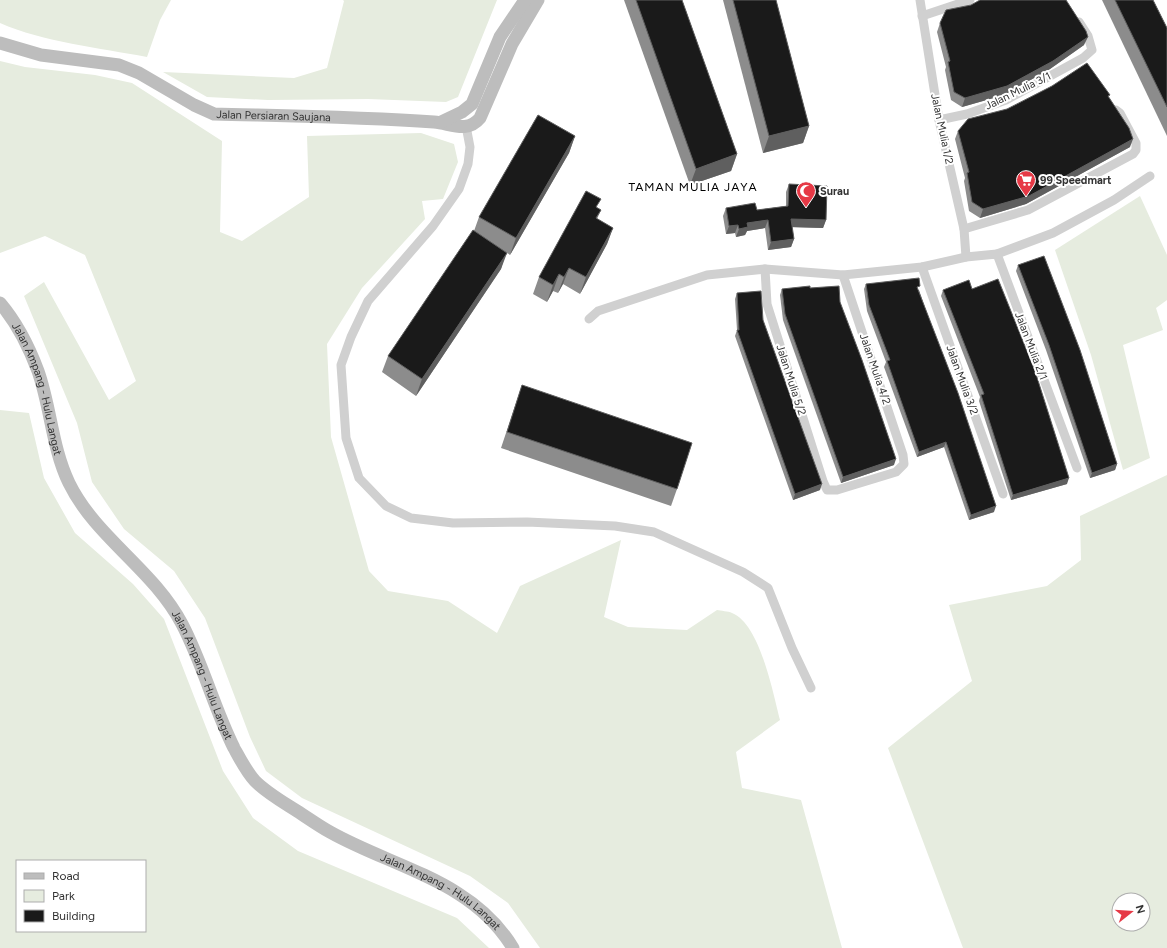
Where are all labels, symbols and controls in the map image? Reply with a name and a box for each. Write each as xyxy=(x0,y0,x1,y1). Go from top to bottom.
street label: Jalan Mulia 3/1 xyxy=(983,69,1053,113)
street label: Jalan Mulia 1/2 xyxy=(928,92,956,166)
street label: Jalan Persiaran Saujana xyxy=(216,108,331,124)
supermarket icon: 99 Speedmart xyxy=(1015,169,1037,197)
place label: 99 Speedmart xyxy=(1040,174,1112,187)
district label: TAMAN MULIA JAYA xyxy=(628,180,758,194)
mosque icon: Surau xyxy=(795,180,817,208)
place label: Surau xyxy=(820,185,849,198)
street label: Jalan Mulia 2/1 xyxy=(1012,310,1050,382)
street label: Jalan Ampang - Hulu Langat xyxy=(9,320,65,457)
street label: Jalan Mulia 4/2 xyxy=(857,332,893,406)
street label: Jalan Mulia 5/2 xyxy=(773,343,809,417)
street label: Jalan Mulia 3/2 xyxy=(943,343,981,417)
street label: Jalan Ampang - Hulu Langat xyxy=(169,608,236,742)
street label: Jalan Ampang - Hulu Langat xyxy=(379,850,504,932)
legend xyxy=(16,860,146,932)
text: Road xyxy=(52,869,80,883)
text: Park xyxy=(52,889,75,903)
north arrow xyxy=(1111,892,1151,932)
text: N xyxy=(1133,903,1148,915)
text: Building xyxy=(52,909,95,923)

